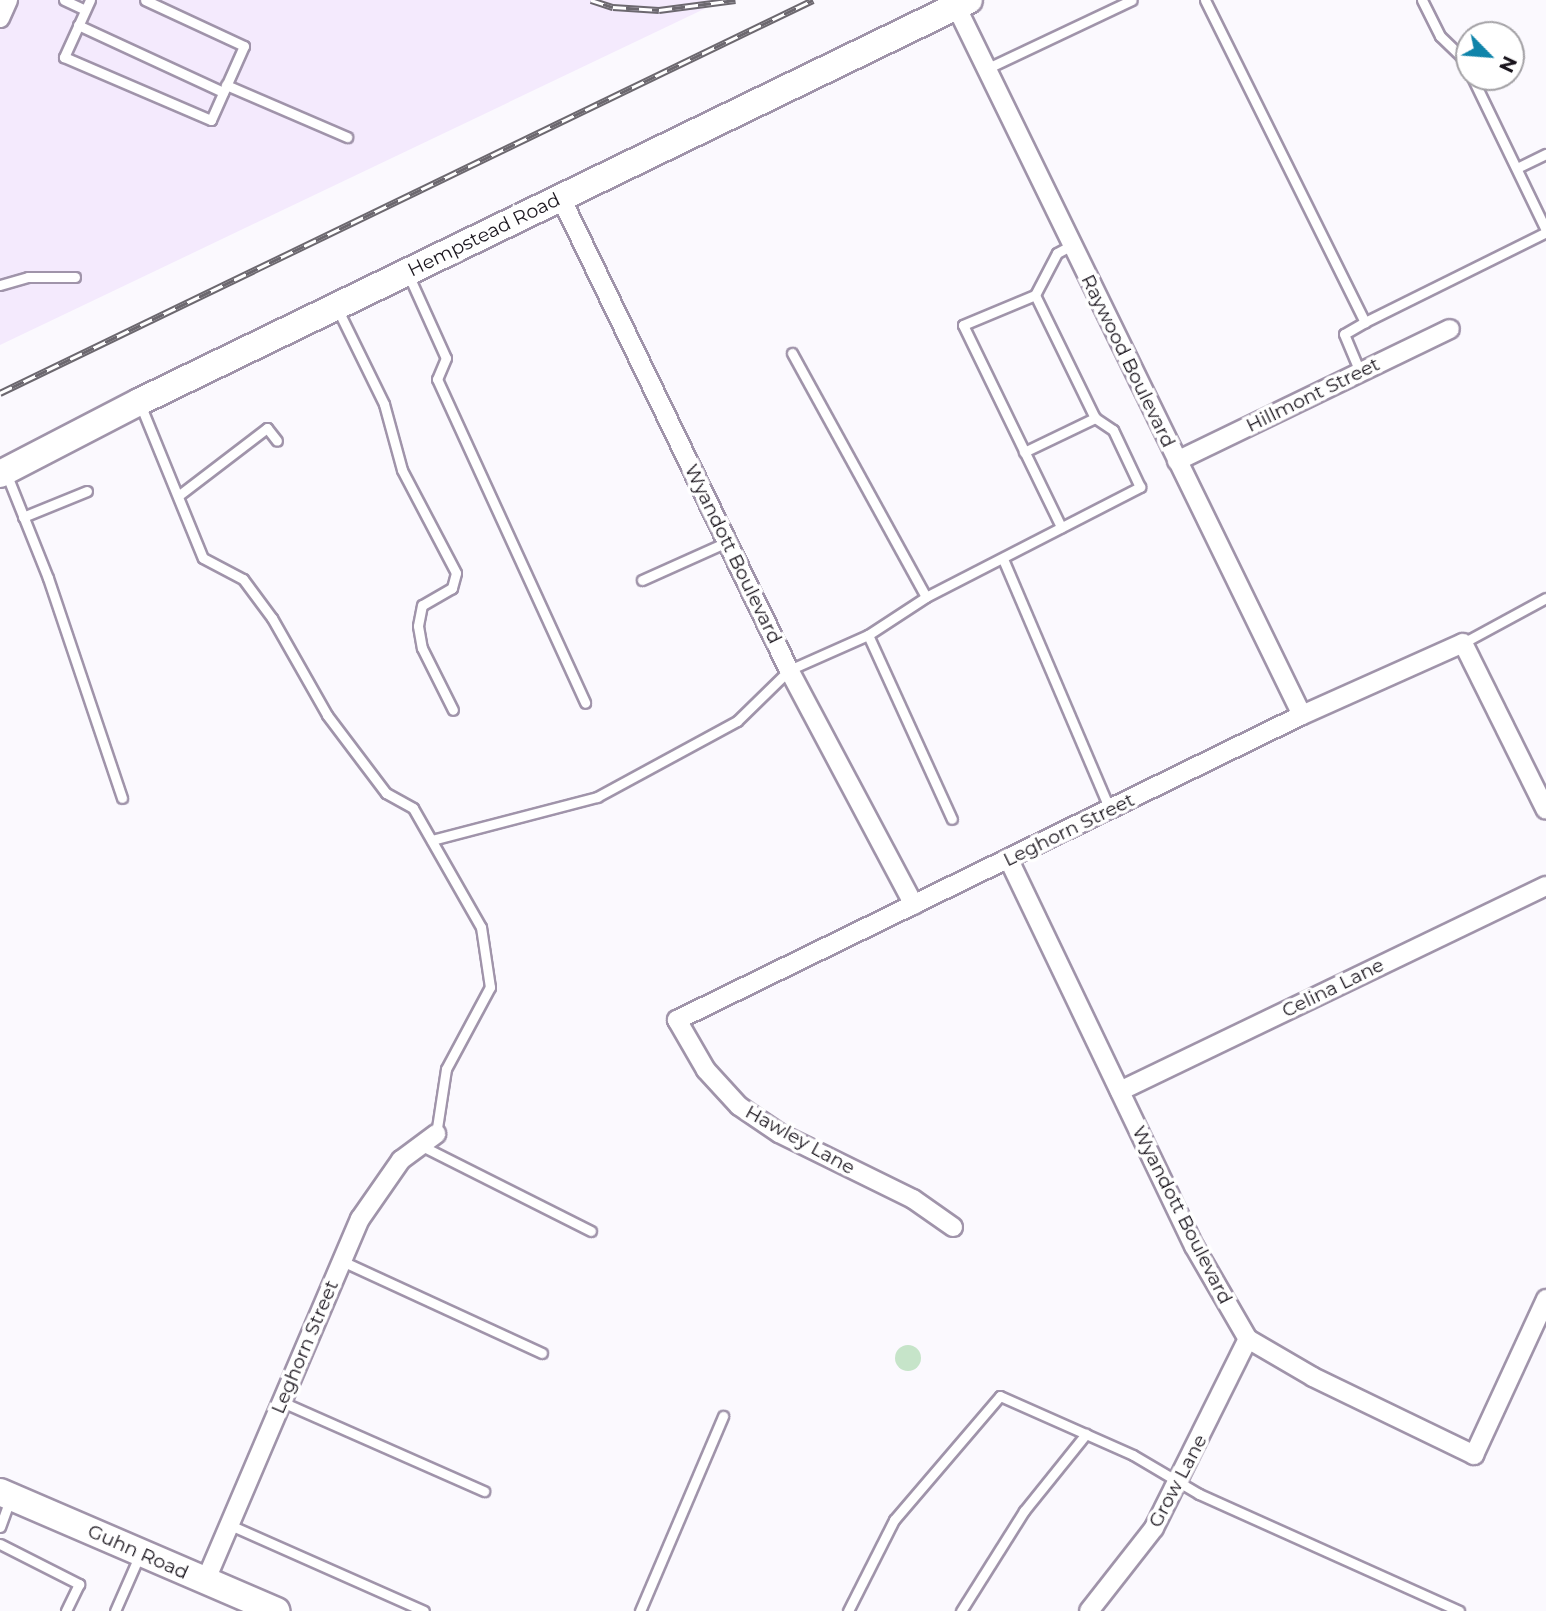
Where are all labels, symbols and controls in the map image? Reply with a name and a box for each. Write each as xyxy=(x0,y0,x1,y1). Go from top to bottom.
north arrow xyxy=(1455,21,1525,91)
text: N xyxy=(1494,52,1521,76)
street label: Hempstead Road xyxy=(404,188,564,282)
street label: Raywood Boulevard xyxy=(1076,271,1180,451)
street label: Hillmont Street xyxy=(1242,353,1384,437)
street label: Wyandott Boulevard xyxy=(680,461,786,647)
street label: Leghorn Street xyxy=(1000,788,1138,872)
street label: Celina Lane xyxy=(1278,954,1388,1022)
street label: Hawley Lane xyxy=(741,1101,859,1179)
street label: Wyandott Boulevard xyxy=(1127,1122,1237,1308)
street label: Leghorn Street xyxy=(267,1277,343,1417)
street label: Grow Lane xyxy=(1144,1431,1212,1531)
street label: Guhn Road xyxy=(84,1520,192,1584)

